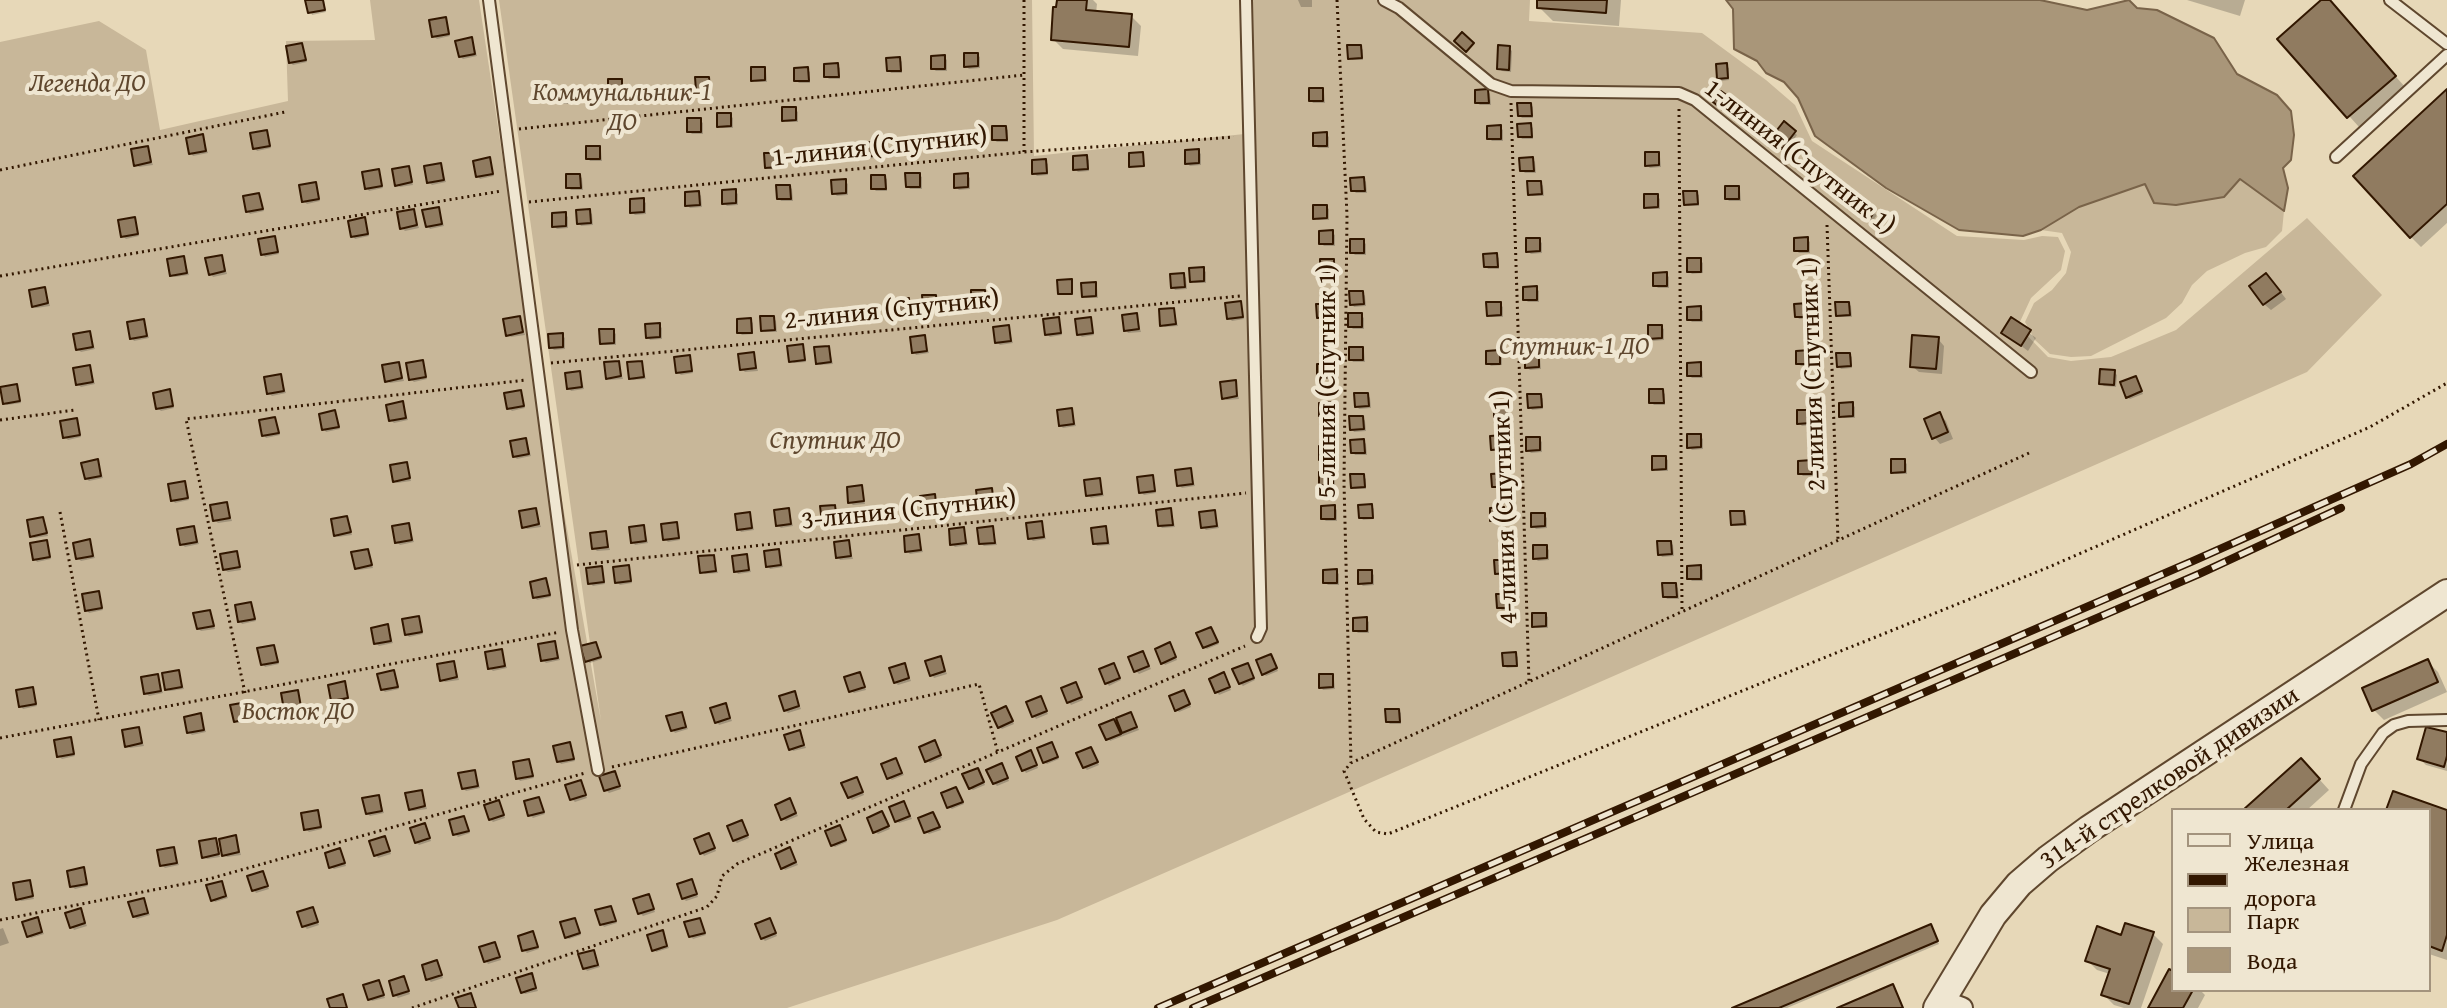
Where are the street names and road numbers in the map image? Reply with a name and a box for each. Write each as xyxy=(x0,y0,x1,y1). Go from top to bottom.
street label: 1-линия (Спутник 1) xyxy=(1697,74,1901,242)
street label: 1-линия (Спутник) xyxy=(771,121,989,175)
street label: 2-линия (Спутник 1) xyxy=(1794,256,1834,492)
street label: 5-линия (Спутник 1) xyxy=(1312,264,1344,498)
street label: 2-линия (Спутник) xyxy=(783,284,1001,338)
street label: 4-линия (Спутник 1) xyxy=(1486,389,1526,625)
street label: 3-линия (Спутник) xyxy=(800,484,1018,538)
street label: 314-й стрелковой дивизии xyxy=(2034,680,2306,878)

